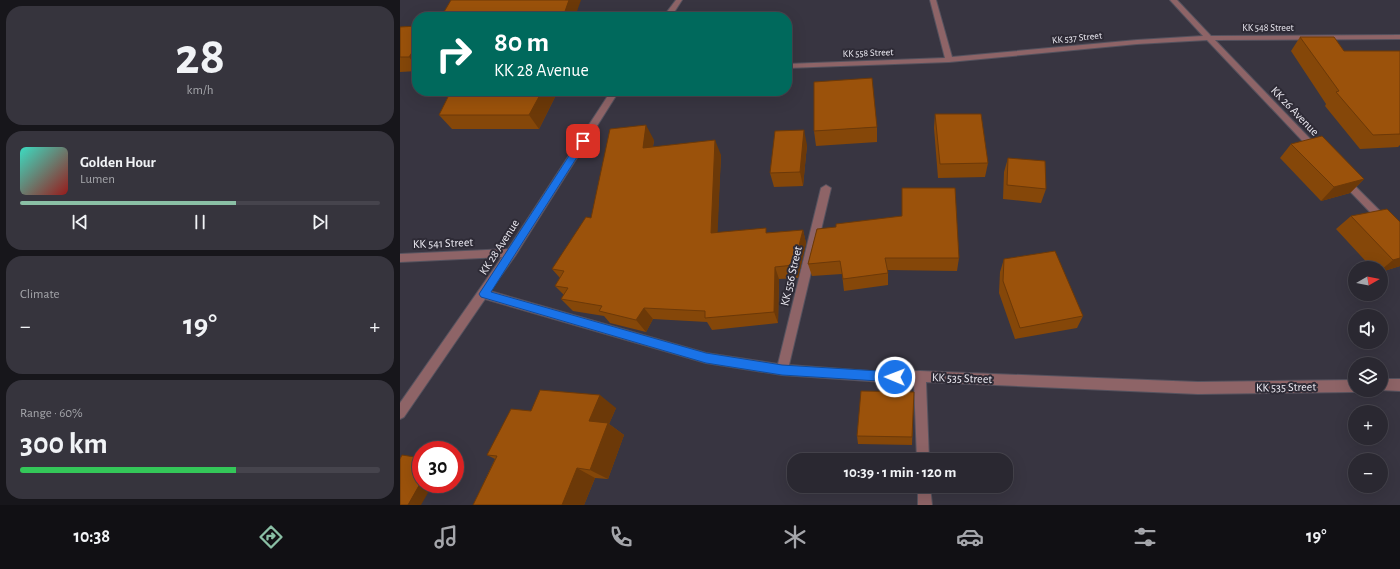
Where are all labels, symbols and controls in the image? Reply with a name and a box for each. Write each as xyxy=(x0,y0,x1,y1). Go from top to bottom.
street label: KK 548 Street xyxy=(1242,23,1295,33)
icon: right xyxy=(428,28,480,80)
text: 80 m xyxy=(494,29,549,57)
street label: KK 537 Street xyxy=(1051,30,1103,46)
text: 28 xyxy=(175,31,225,83)
street label: KK 558 Street xyxy=(842,47,894,59)
text: KK 28 Avenue xyxy=(494,62,589,80)
text: km/h xyxy=(187,84,213,97)
street label: KK 26 Avenue xyxy=(1269,84,1321,138)
pin xyxy=(566,124,600,158)
icon: arrive xyxy=(572,130,594,152)
text: Golden Hour xyxy=(80,155,156,170)
text: Lumen xyxy=(80,173,115,186)
icon: previous xyxy=(69,211,91,233)
icon: pause xyxy=(189,211,211,233)
icon: next xyxy=(309,211,331,233)
street label: KK 28 Avenue xyxy=(477,217,521,277)
street label: KK 541 Street xyxy=(413,236,473,250)
street label: KK 556 Street xyxy=(778,245,804,307)
north arrow xyxy=(1348,261,1388,301)
map controls xyxy=(1348,261,1388,493)
text: Climate xyxy=(20,288,59,301)
button: sound xyxy=(1348,309,1388,349)
text: 19° xyxy=(183,310,217,340)
text: − xyxy=(20,315,31,337)
text: + xyxy=(369,315,380,337)
position arrow xyxy=(874,356,916,398)
button: layers xyxy=(1348,357,1388,397)
street label: KK 535 Street xyxy=(932,371,993,385)
street label: KK 535 Street xyxy=(1256,380,1316,394)
button: + xyxy=(1348,405,1388,445)
text: Range · 60% xyxy=(20,407,83,420)
text: 300 km xyxy=(20,429,108,459)
speed limit sign: 30 xyxy=(412,441,464,493)
button: − xyxy=(1348,453,1388,493)
text: 10:39 · 1 min · 120 m xyxy=(844,465,956,480)
icon: directions xyxy=(257,523,285,551)
icon: music xyxy=(432,523,460,551)
icon: phone xyxy=(607,523,635,551)
icon: climate xyxy=(781,523,809,551)
icon: car xyxy=(956,523,984,551)
icon: filters xyxy=(1131,523,1159,551)
text: 10:38 xyxy=(73,528,110,546)
text: 19° xyxy=(1306,528,1327,546)

